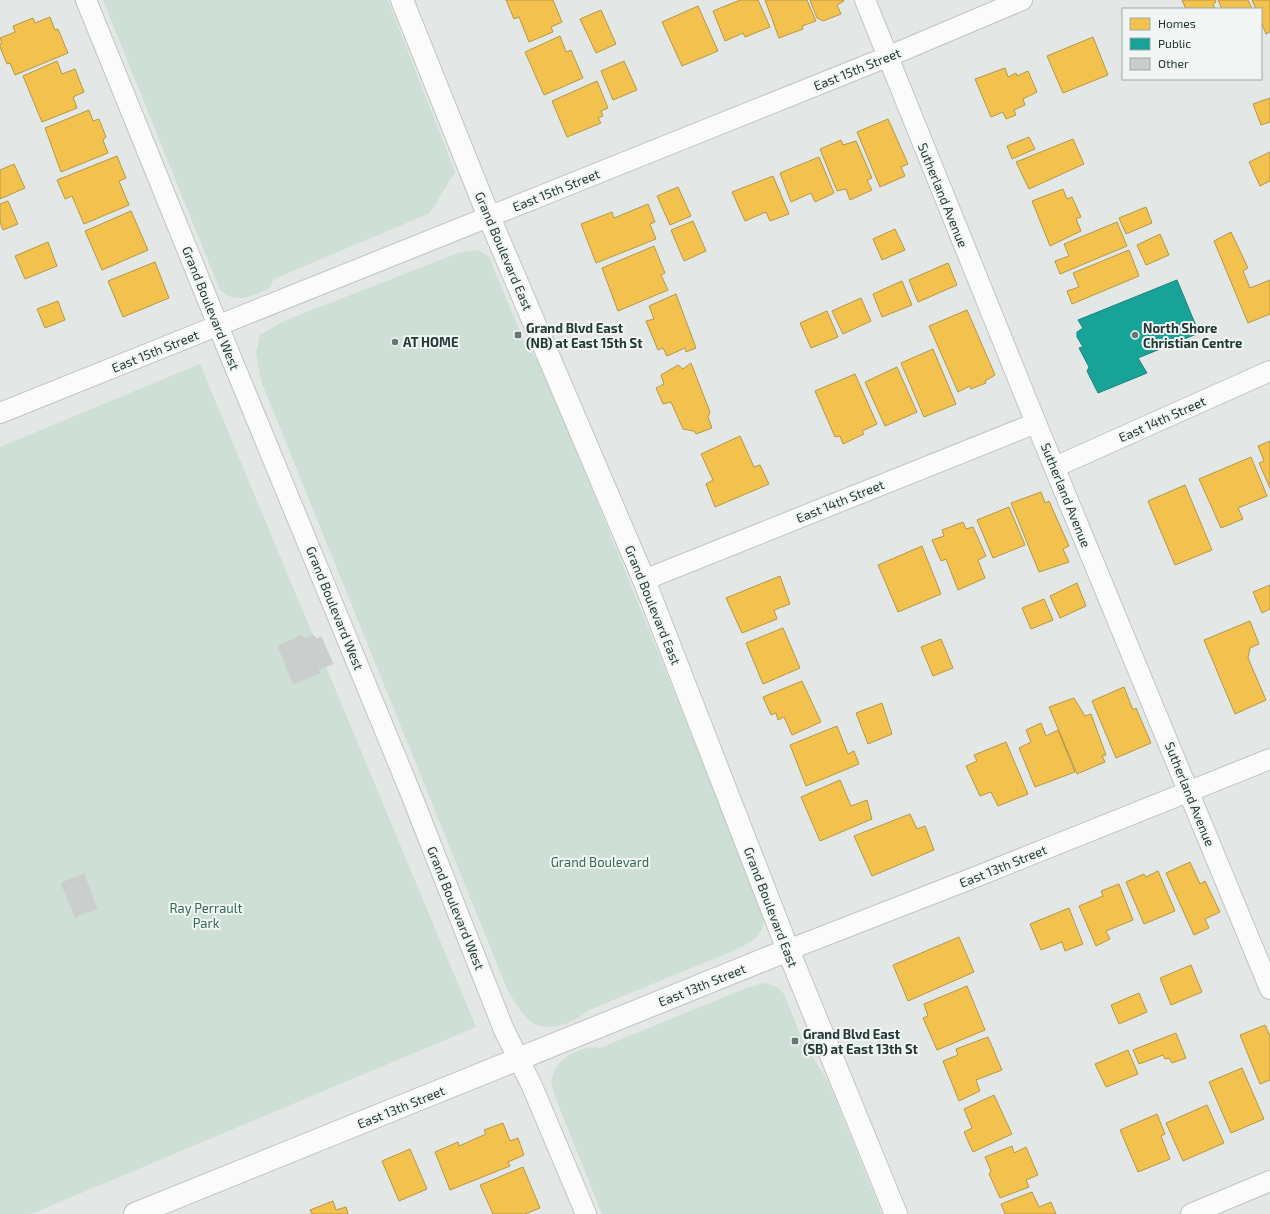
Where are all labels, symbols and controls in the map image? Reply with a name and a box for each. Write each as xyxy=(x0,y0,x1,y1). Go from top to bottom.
legend xyxy=(1122,8,1262,80)
text: Homes xyxy=(1158,16,1196,30)
text: Public xyxy=(1158,36,1191,50)
street label: East 15th Street xyxy=(811,44,903,94)
text: Other xyxy=(1158,56,1189,70)
street label: Sutherland Avenue xyxy=(915,140,971,250)
street label: East 15th Street xyxy=(510,165,602,215)
street label: Grand Boulevard East xyxy=(472,189,536,313)
street label: Grand Boulevard West xyxy=(179,244,243,372)
place label: Grand Blvd East (NB) at East 15th St xyxy=(526,320,643,351)
place label: North Shore Christian Centre xyxy=(1143,320,1242,351)
street label: East 15th Street xyxy=(109,326,201,376)
marker: Grand Blvd East (NB) at East 15th St xyxy=(513,330,523,340)
marker: North Shore Christian Centre xyxy=(1130,330,1140,340)
place label: AT HOME xyxy=(403,334,458,350)
marker: AT HOME xyxy=(390,337,400,347)
street label: East 14th Street xyxy=(1116,393,1208,445)
street label: Sutherland Avenue xyxy=(1038,440,1094,550)
street label: East 14th Street xyxy=(794,476,886,526)
street label: Grand Boulevard East xyxy=(622,543,684,667)
street label: Grand Boulevard West xyxy=(303,544,367,672)
street label: Sutherland Avenue xyxy=(1162,739,1218,849)
street label: East 13th Street xyxy=(957,841,1049,891)
street label: Grand Boulevard West xyxy=(424,844,488,972)
street label: Grand Boulevard East xyxy=(741,845,801,969)
park label: Grand Boulevard xyxy=(551,854,649,870)
park label: Ray Perrault Park xyxy=(170,900,243,931)
street label: East 13th Street xyxy=(656,960,748,1010)
place label: Grand Blvd East (SB) at East 13th St xyxy=(803,1026,919,1057)
marker: Grand Blvd East (SB) at East 13th St xyxy=(790,1036,800,1046)
street label: East 13th Street xyxy=(355,1082,447,1132)

